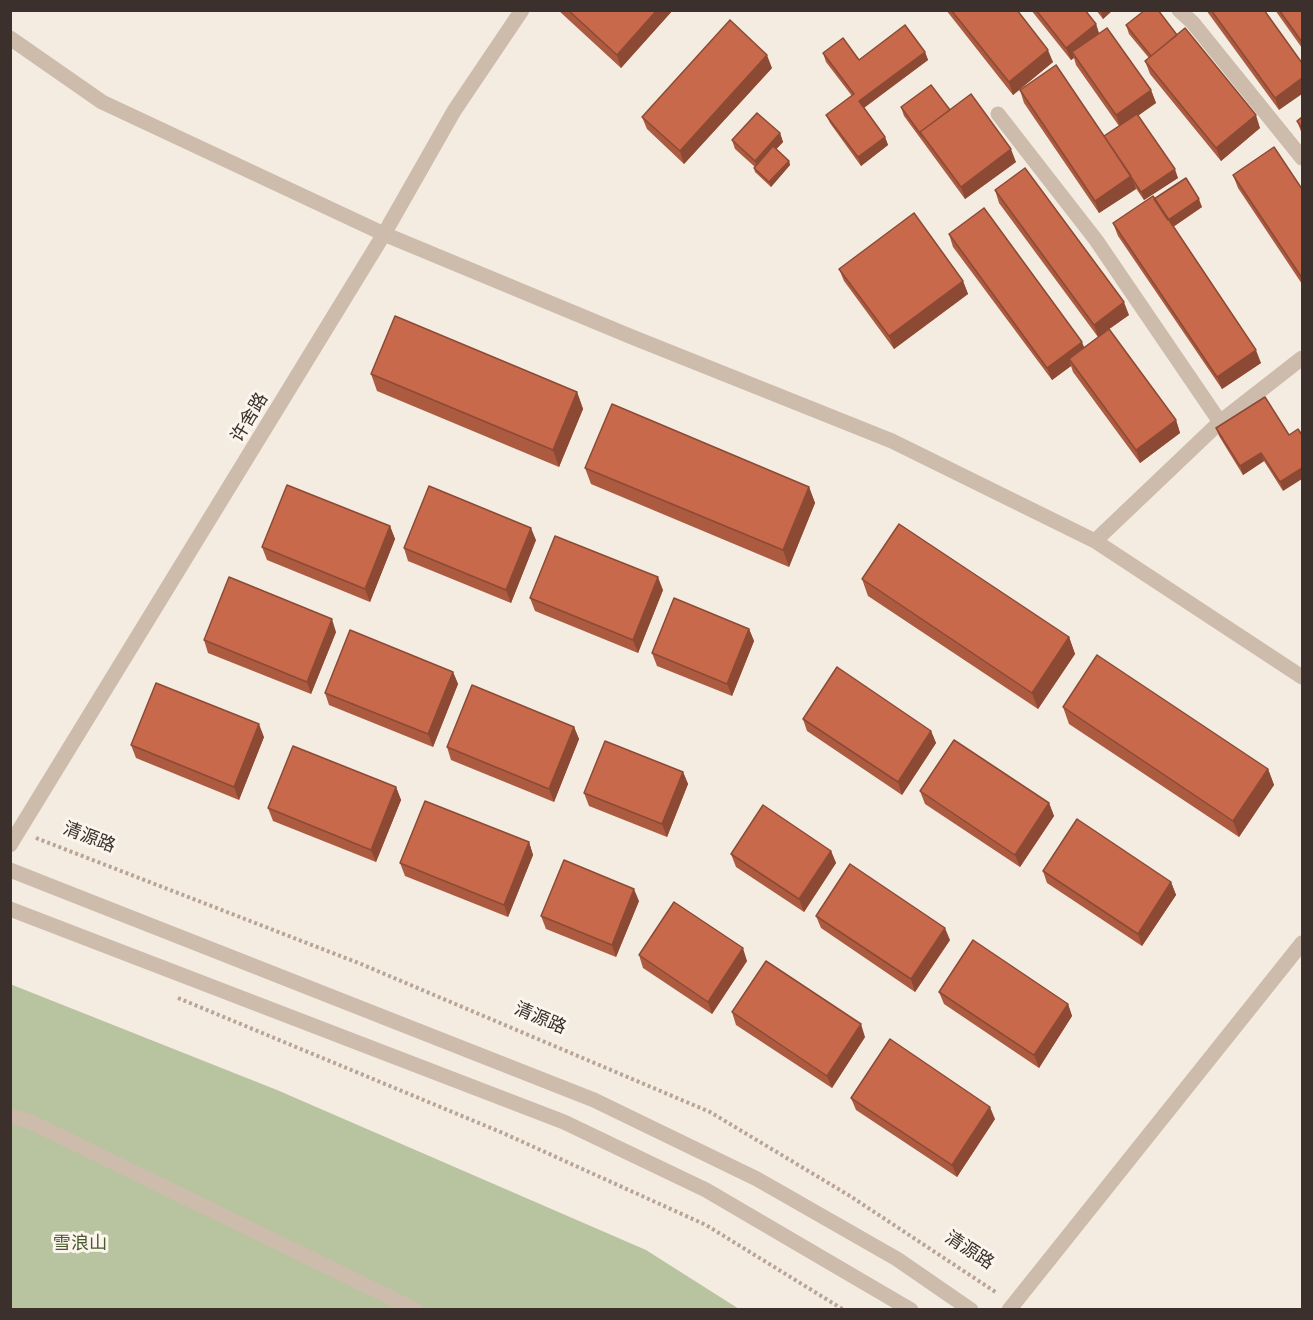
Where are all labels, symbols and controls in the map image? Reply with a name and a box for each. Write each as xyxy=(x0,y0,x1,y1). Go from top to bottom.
street label: 许舍路 xyxy=(227,389,273,447)
street label: 清源路 xyxy=(60,818,118,858)
street label: 清源路 xyxy=(511,999,569,1039)
street label: 清源路 xyxy=(940,1227,998,1275)
park label: 雪浪山 xyxy=(53,1233,107,1255)

